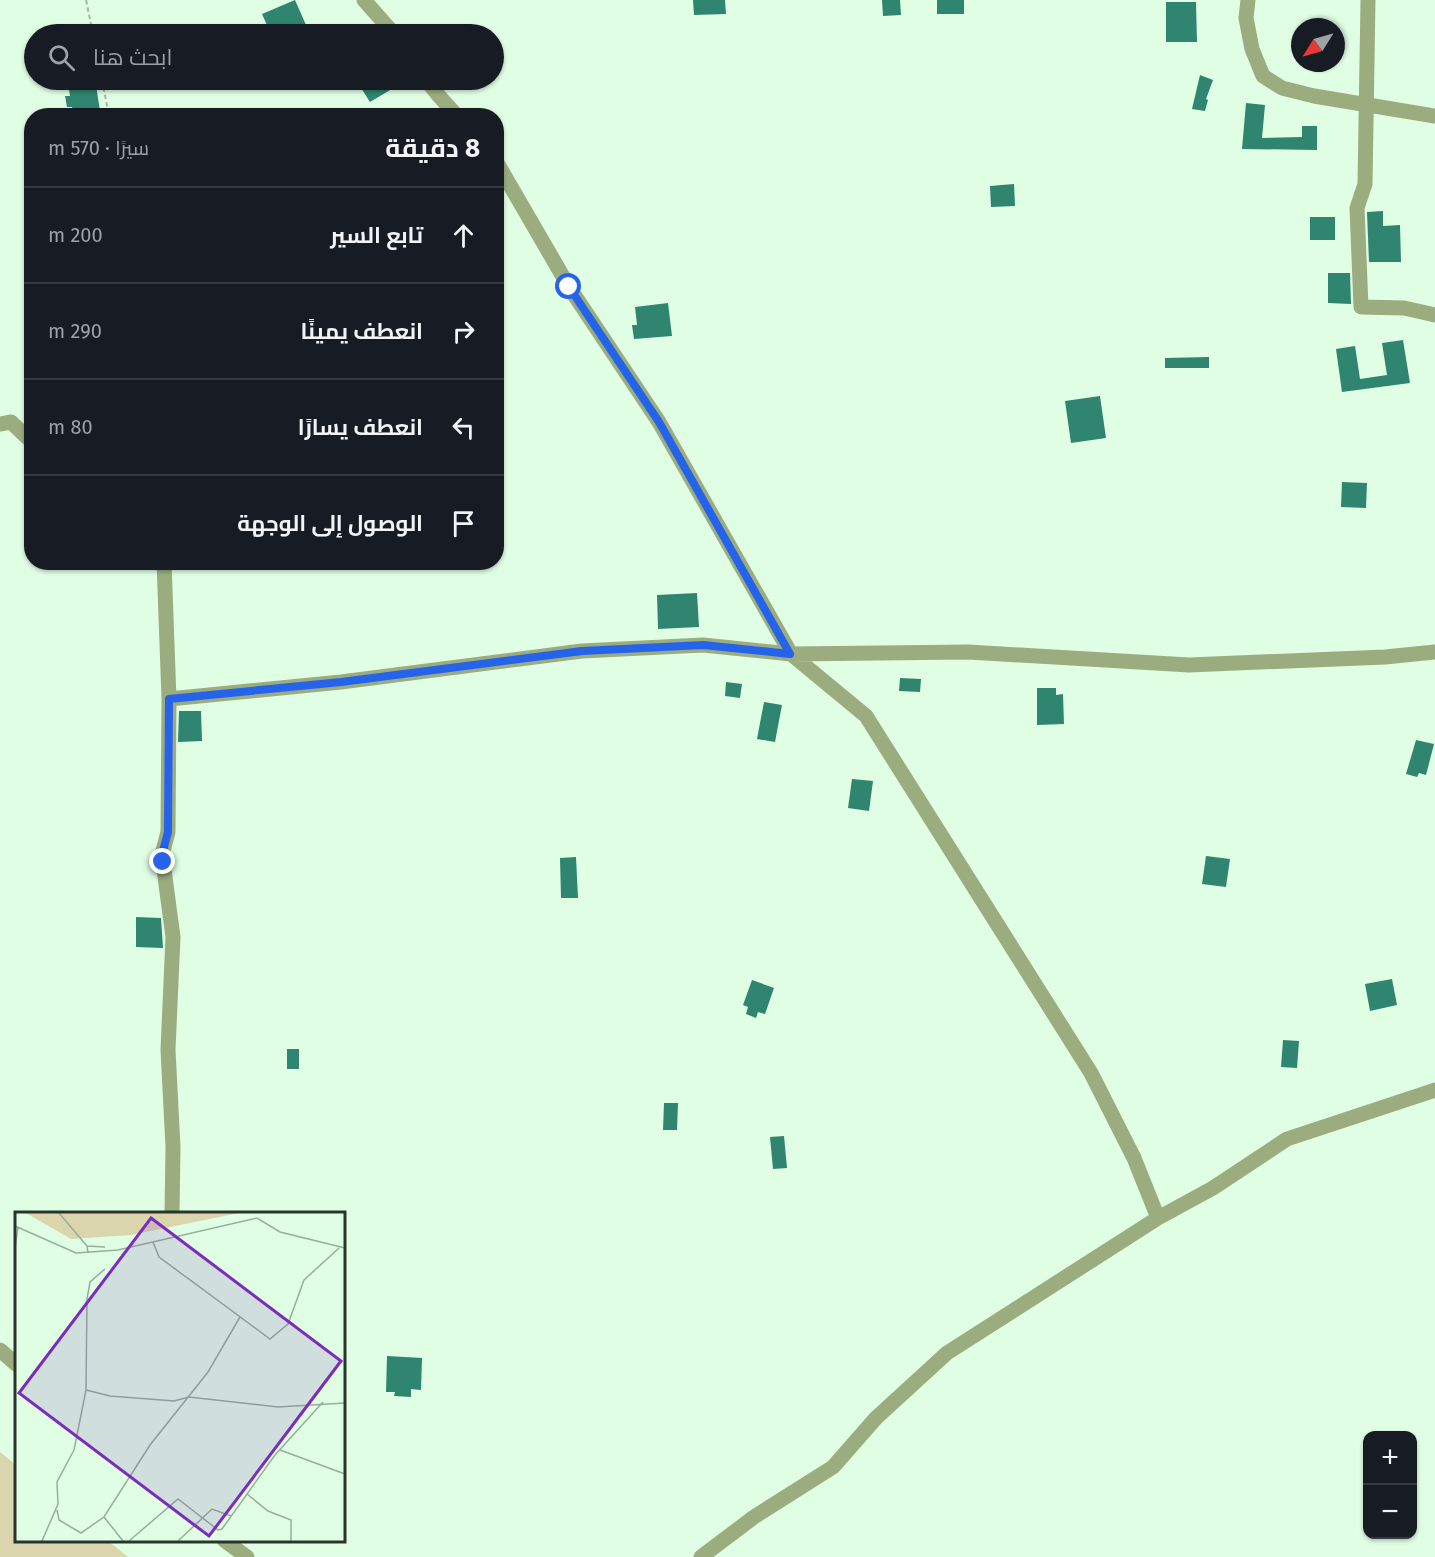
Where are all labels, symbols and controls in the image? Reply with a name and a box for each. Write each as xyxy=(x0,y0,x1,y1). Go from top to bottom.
north arrow xyxy=(1291,18,1345,72)
search box xyxy=(24,24,504,90)
icon: search xyxy=(45,41,78,74)
text: ابحث هنا xyxy=(93,44,172,71)
text: 8 دقيقة xyxy=(385,133,480,164)
text: سيرًا · 570 m xyxy=(48,136,149,160)
icon: ahead xyxy=(447,219,480,252)
text: تابع السير xyxy=(330,222,423,249)
text: 200 m xyxy=(48,223,103,247)
route start xyxy=(555,273,581,299)
icon: right xyxy=(447,315,480,348)
text: انعطف يمينًا xyxy=(301,318,423,345)
text: 290 m xyxy=(48,319,102,343)
icon: left xyxy=(447,411,480,444)
text: انعطف يسارًا xyxy=(298,414,423,441)
text: 80 m xyxy=(48,415,93,439)
icon: arrive xyxy=(447,507,480,540)
text: الوصول إلى الوجهة xyxy=(237,510,423,537)
route end xyxy=(149,848,175,874)
inset map xyxy=(15,1212,345,1542)
map controls xyxy=(1363,1431,1417,1539)
button: + xyxy=(1363,1431,1417,1485)
button: − xyxy=(1363,1485,1417,1539)

